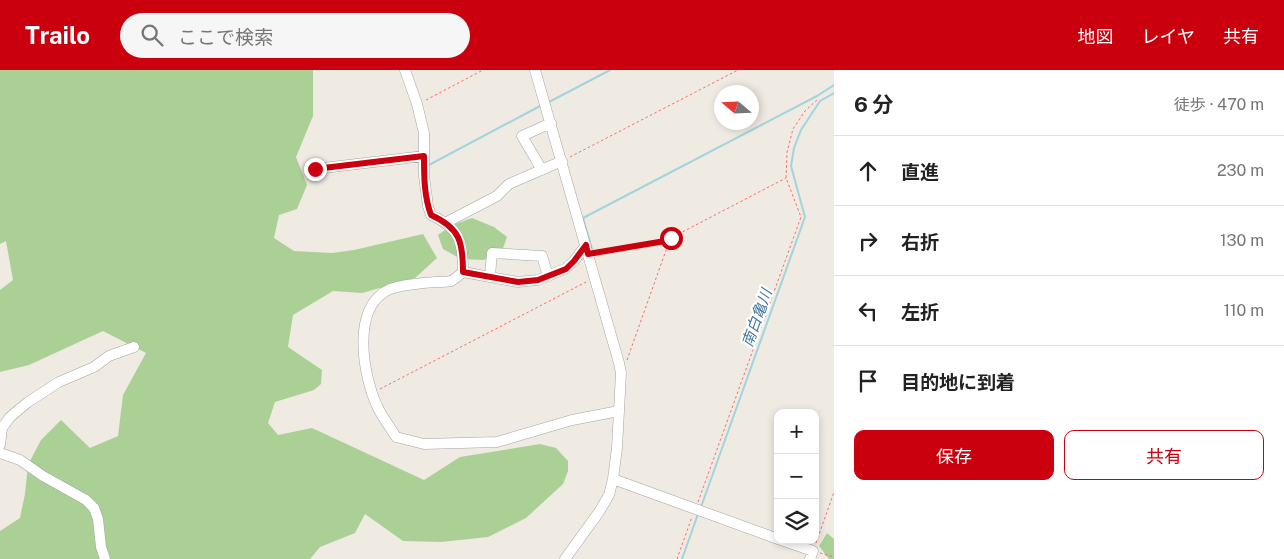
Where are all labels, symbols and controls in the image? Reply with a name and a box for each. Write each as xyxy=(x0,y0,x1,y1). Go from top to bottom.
search box xyxy=(120,13,470,58)
text: Trailo xyxy=(25,21,90,49)
icon: search xyxy=(138,21,166,49)
text: ここで検索 xyxy=(178,26,273,48)
text: 地図 xyxy=(1078,26,1114,47)
text: レイヤ xyxy=(1142,26,1195,47)
text: 共有 xyxy=(1223,26,1259,47)
north arrow xyxy=(714,85,759,130)
text: 6 分 xyxy=(854,92,894,117)
text: 徒歩 · 470 m xyxy=(1174,95,1264,114)
icon: ahead xyxy=(854,157,882,185)
route end xyxy=(304,158,327,181)
text: 直進 xyxy=(901,161,939,183)
text: 230 m xyxy=(1217,161,1264,180)
route start xyxy=(660,227,683,250)
icon: right xyxy=(854,227,882,255)
text: 右折 xyxy=(901,231,939,253)
text: 130 m xyxy=(1220,231,1264,250)
water label: 南白亀川 xyxy=(738,285,775,349)
icon: left xyxy=(854,297,882,325)
text: 左折 xyxy=(901,301,939,323)
text: 110 m xyxy=(1223,301,1264,320)
icon: arrive xyxy=(854,367,882,395)
text: 目的地に到着 xyxy=(901,371,1015,393)
map controls xyxy=(774,409,819,544)
button: + xyxy=(774,409,819,454)
button: 保存 xyxy=(854,430,1054,480)
button: 共有 xyxy=(1064,430,1264,480)
button: − xyxy=(774,454,819,499)
button: layers xyxy=(774,499,819,544)

